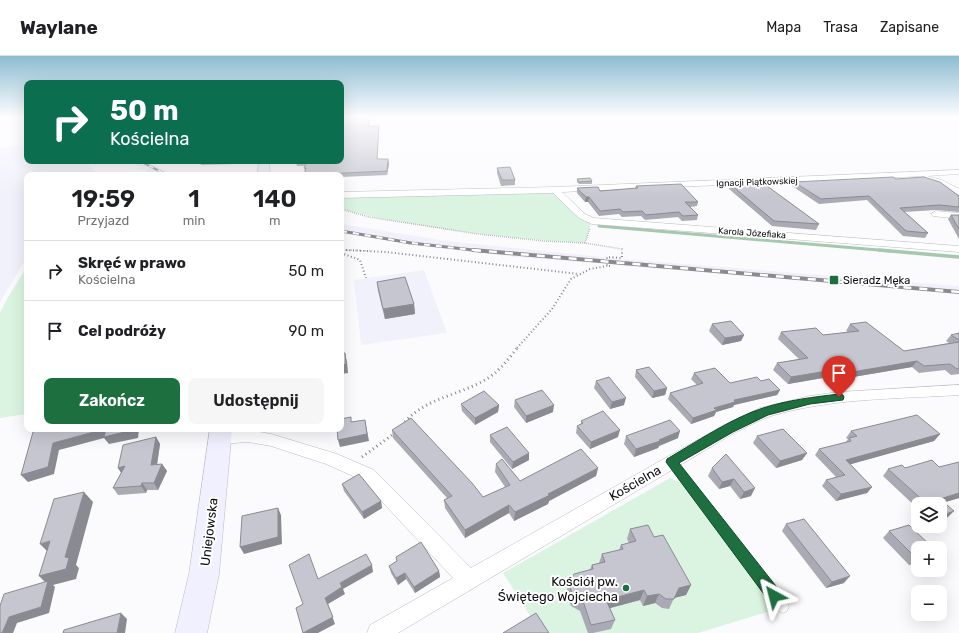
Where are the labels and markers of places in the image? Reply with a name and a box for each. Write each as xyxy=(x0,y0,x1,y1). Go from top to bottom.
marker: Sieradz Męka xyxy=(828,274,840,286)
place label: Sieradz Męka xyxy=(843,274,910,287)
pin xyxy=(822,356,856,397)
place label: Kościół pw. Świętego Wojciecha xyxy=(498,574,618,605)
marker: Kościół pw. Świętego Wojciecha xyxy=(621,583,631,593)

